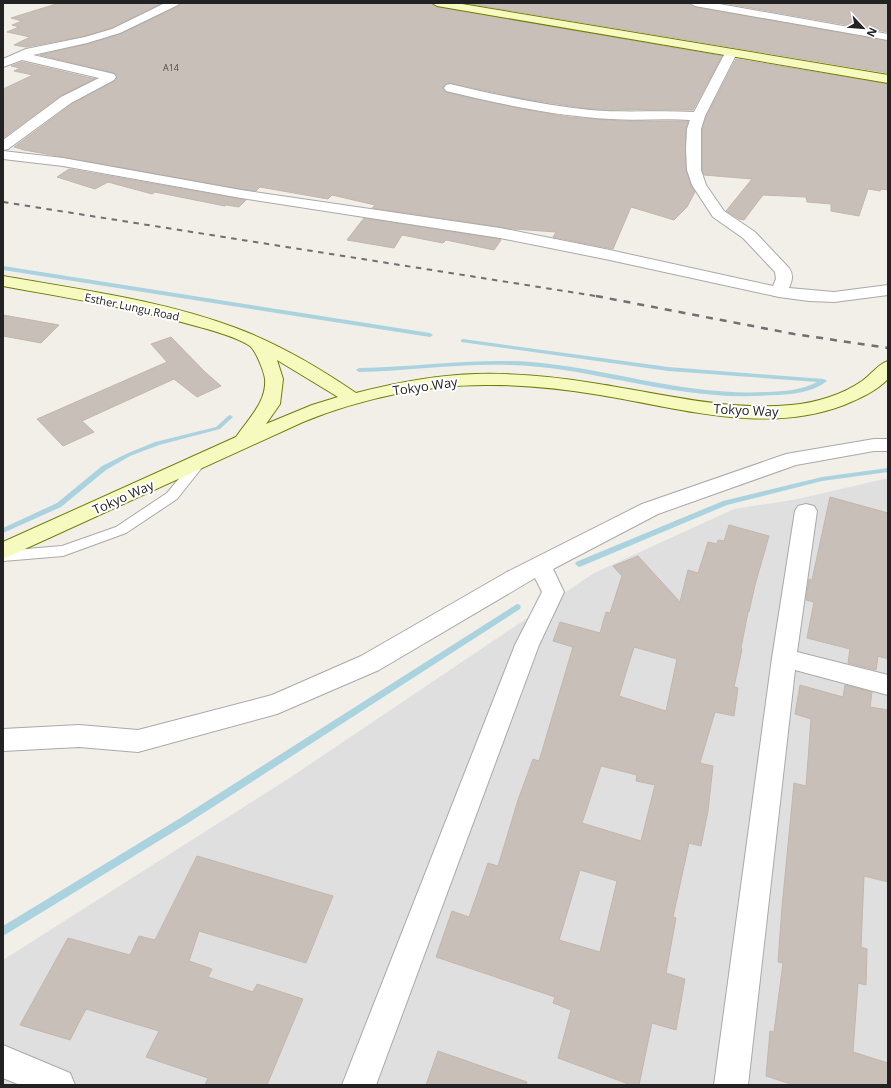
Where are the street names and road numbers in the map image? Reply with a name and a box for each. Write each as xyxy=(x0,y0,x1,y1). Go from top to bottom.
street label: Esther Lungu Road xyxy=(83,289,181,324)
street label: Tokyo Way xyxy=(391,372,459,399)
street label: Tokyo Way xyxy=(713,399,780,421)
street label: Tokyo Way xyxy=(90,475,157,518)

